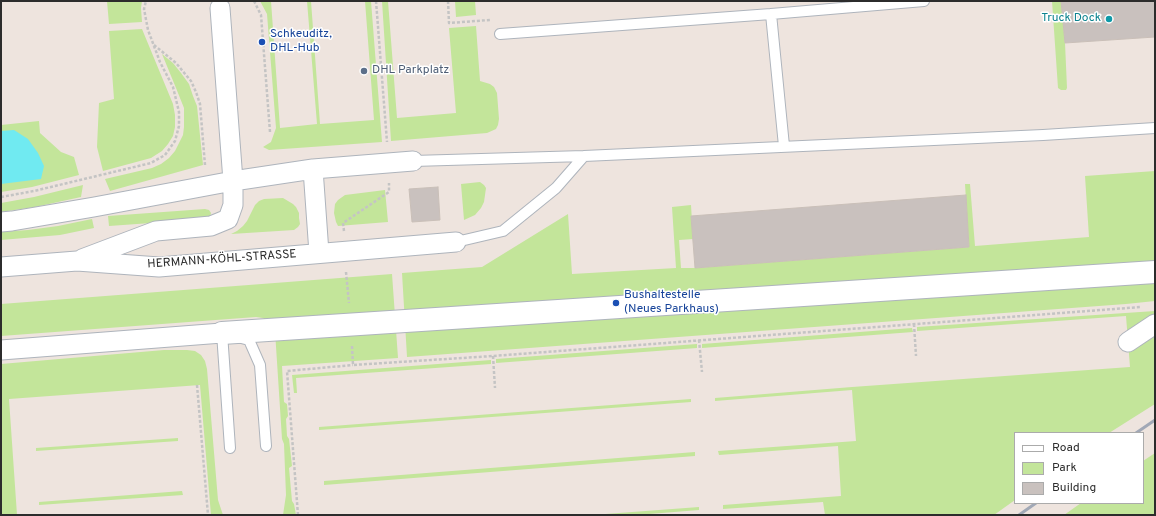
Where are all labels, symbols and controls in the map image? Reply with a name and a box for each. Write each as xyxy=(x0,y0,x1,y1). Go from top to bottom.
place label: Truck Dock xyxy=(1041,12,1101,26)
marker: Truck Dock xyxy=(1104,14,1114,24)
place label: Schkeuditz, DHL-Hub xyxy=(270,28,332,56)
marker: Schkeuditz, DHL-Hub xyxy=(257,37,267,47)
place label: DHL Parkplatz xyxy=(372,64,449,78)
marker: DHL Parkplatz xyxy=(359,66,369,76)
street label: HERMANN-KÖHL-STRASSE xyxy=(147,248,297,272)
place label: Bushaltestelle (Neues Parkhaus) xyxy=(624,289,719,317)
marker: Bushaltestelle (Neues Parkhaus) xyxy=(611,298,621,308)
legend xyxy=(1014,432,1144,504)
text: Road xyxy=(1052,440,1080,456)
text: Park xyxy=(1052,460,1077,476)
text: Building xyxy=(1052,480,1096,496)

